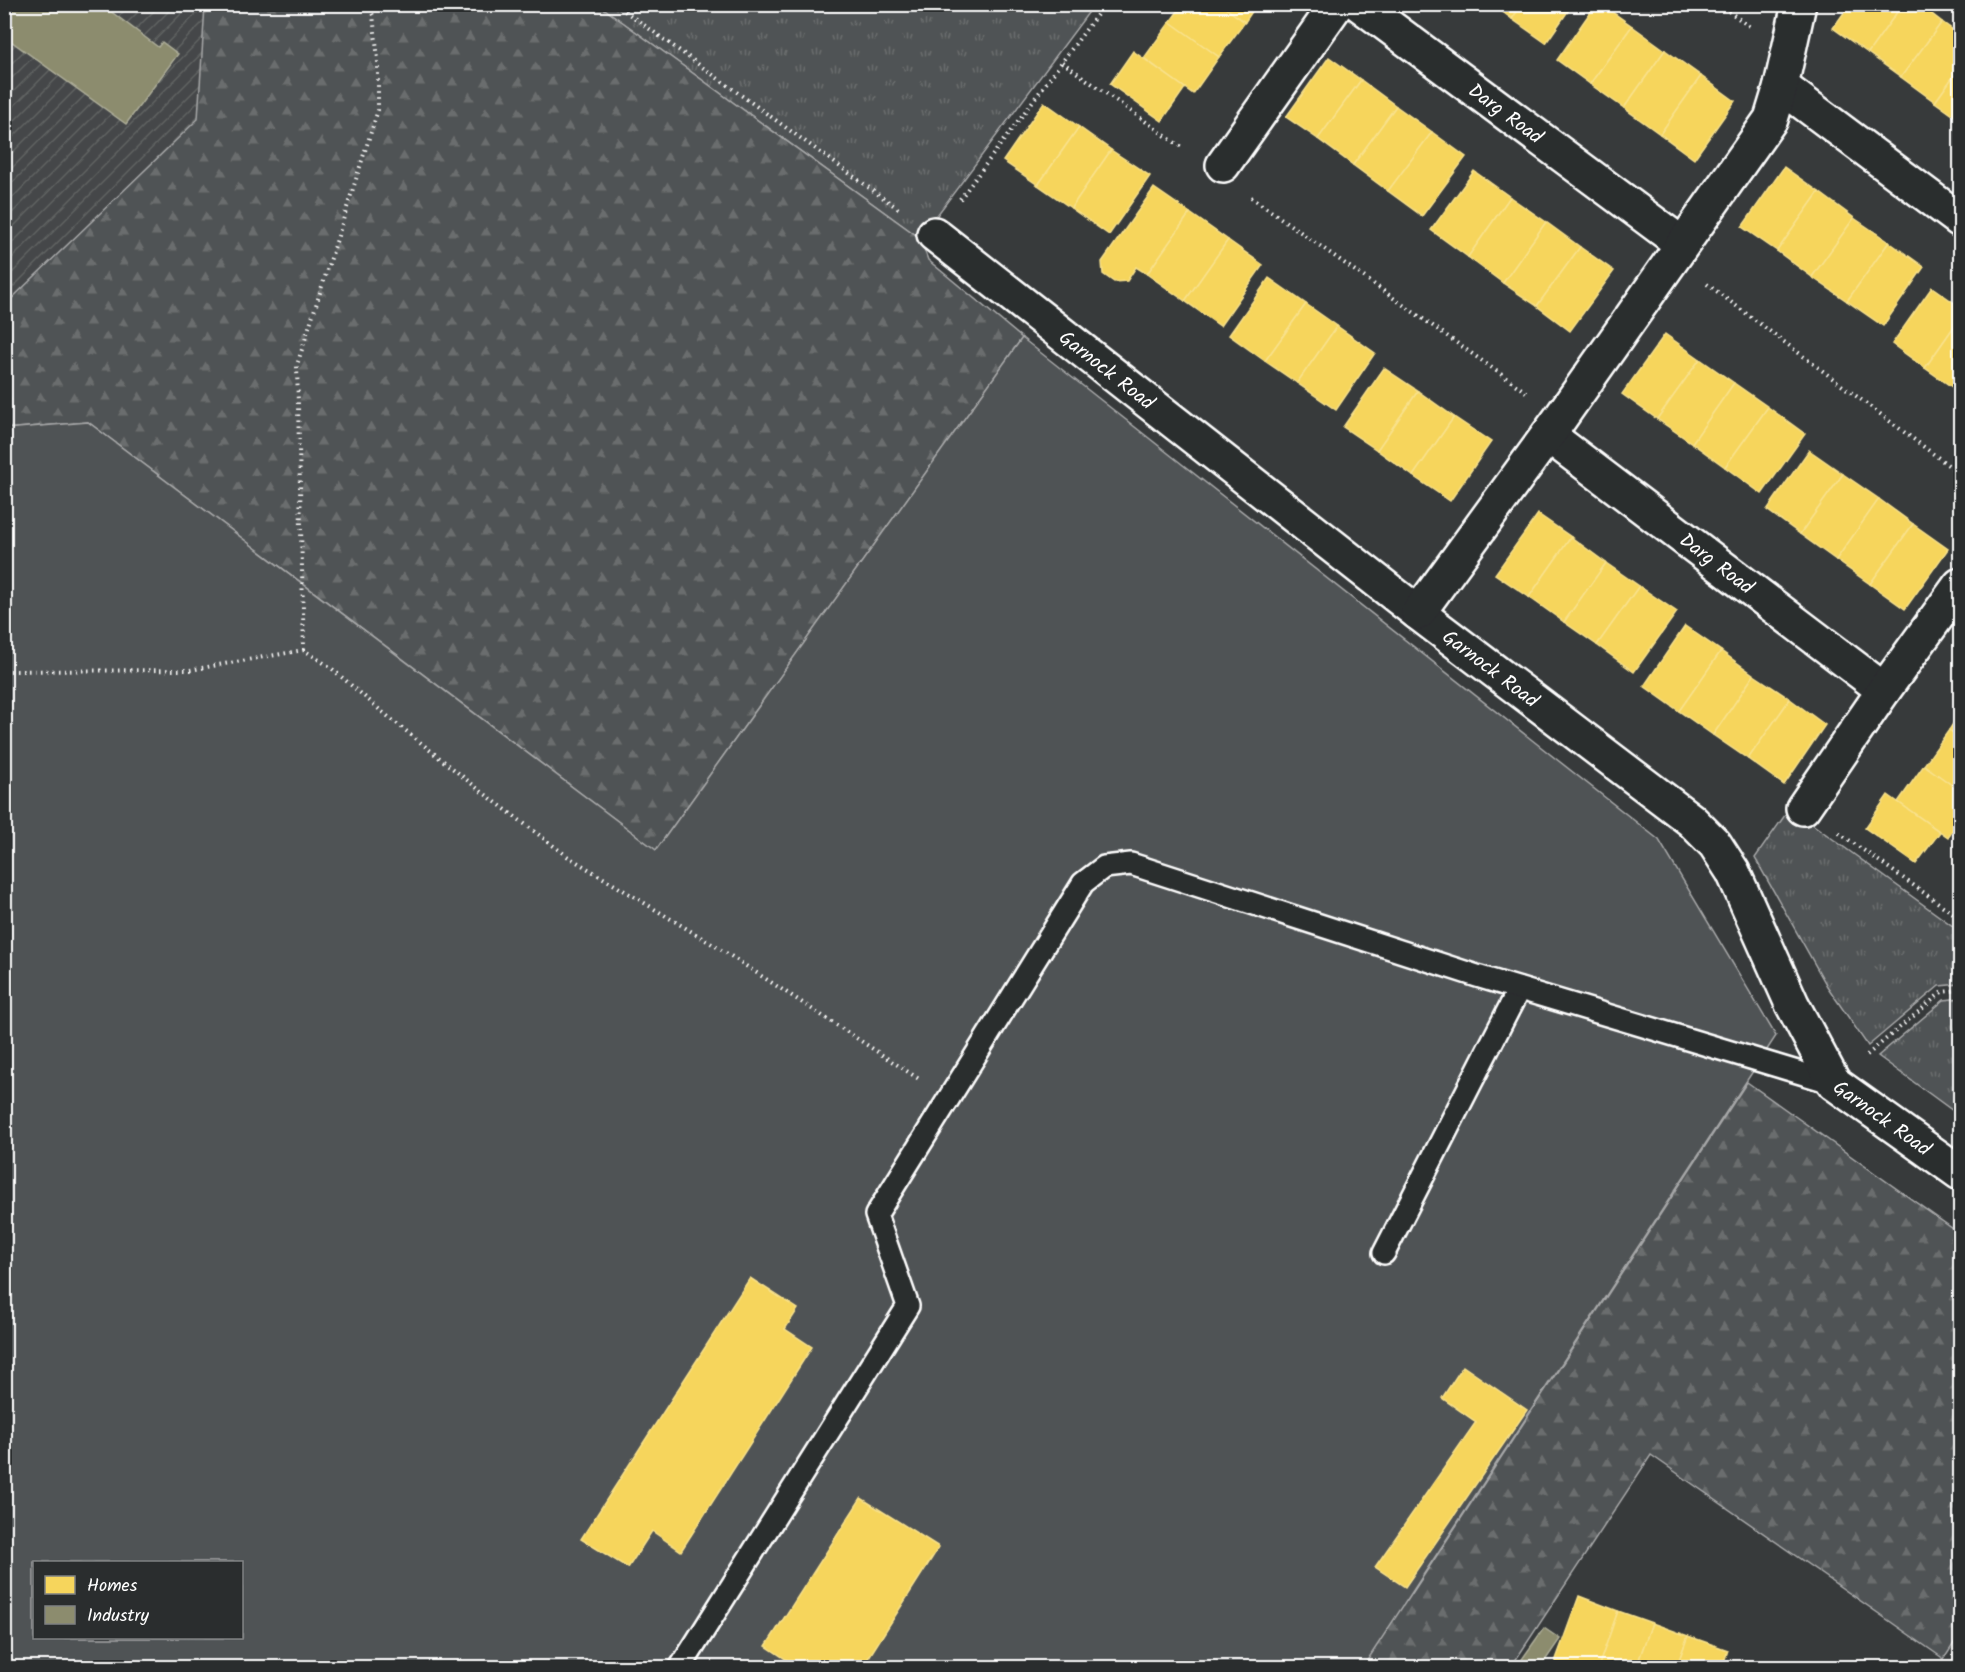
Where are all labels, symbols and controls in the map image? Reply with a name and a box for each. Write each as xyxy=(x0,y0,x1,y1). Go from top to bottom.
street label: Darg Road xyxy=(1460,76,1550,154)
street label: Garnock Road xyxy=(1051,323,1162,420)
street label: Darg Road xyxy=(1672,526,1761,604)
street label: Garnock Road xyxy=(1434,622,1546,718)
street label: Garnock Road xyxy=(1825,1073,1938,1166)
legend xyxy=(33,1561,243,1639)
text: Homes xyxy=(87,1572,138,1601)
text: Industry xyxy=(87,1602,149,1631)

